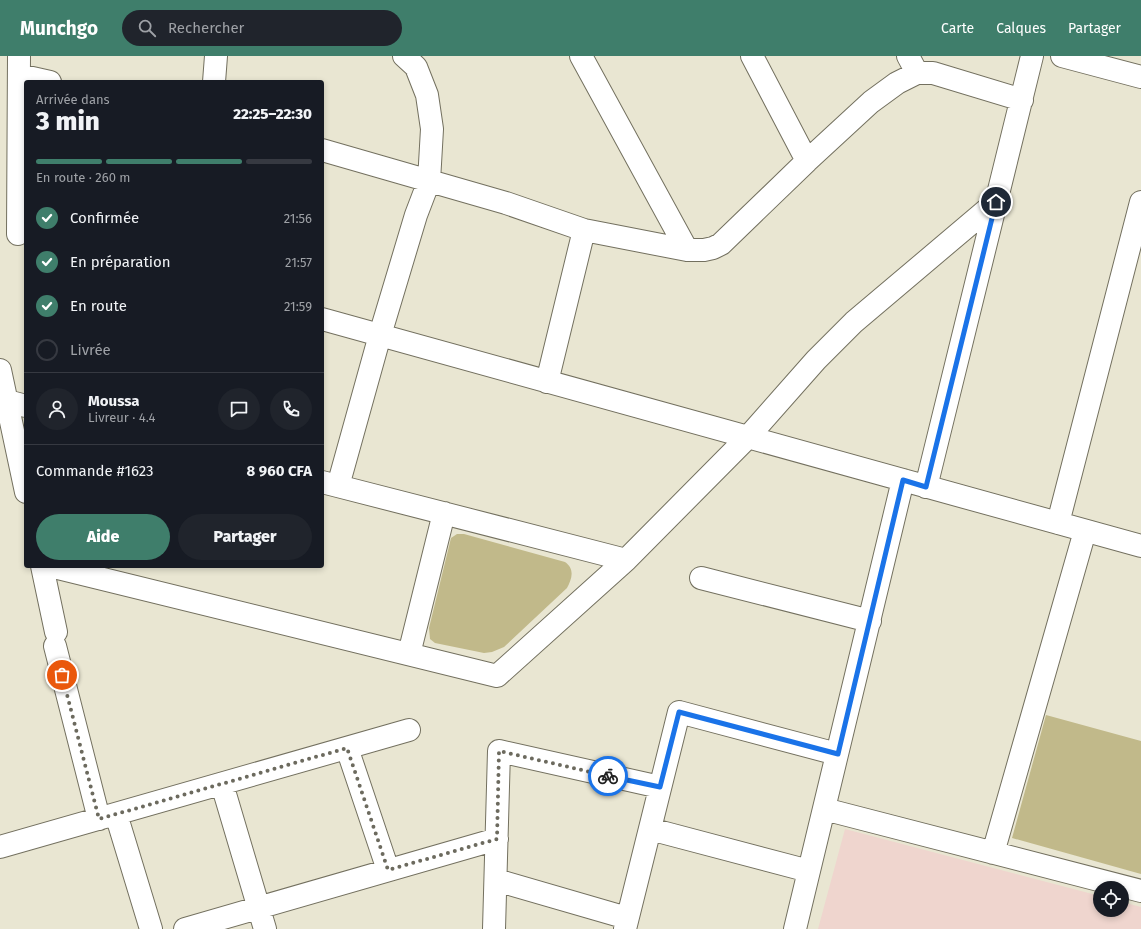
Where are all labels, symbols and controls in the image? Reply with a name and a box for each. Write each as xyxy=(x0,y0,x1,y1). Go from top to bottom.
search box xyxy=(122,10,402,46)
text: Munchgo xyxy=(20,17,98,40)
icon: search xyxy=(136,17,158,39)
text: Rechercher xyxy=(168,19,244,37)
text: Carte xyxy=(941,20,974,37)
text: Calques xyxy=(996,20,1046,37)
text: Partager xyxy=(1068,20,1121,37)
text: Arrivée dans xyxy=(36,92,110,107)
text: 22:25–22:30 xyxy=(233,105,312,123)
text: 3 min xyxy=(36,106,100,137)
text: En route · 260 m xyxy=(36,170,130,185)
pin xyxy=(979,185,1013,219)
icon: home xyxy=(985,191,1007,213)
icon: check xyxy=(36,207,58,229)
text: Confirmée xyxy=(70,209,139,227)
text: 21:56 xyxy=(284,211,312,226)
icon: check xyxy=(36,251,58,273)
text: En préparation xyxy=(70,253,171,271)
text: 21:57 xyxy=(285,255,312,270)
icon: check xyxy=(36,295,58,317)
text: En route xyxy=(70,297,127,315)
text: 21:59 xyxy=(284,299,312,314)
text: Livrée xyxy=(70,341,111,359)
button: person xyxy=(36,388,78,430)
button: chat xyxy=(218,388,260,430)
button: phone xyxy=(270,388,312,430)
text: Moussa xyxy=(88,392,140,410)
text: Livreur · 4.4 xyxy=(88,410,155,425)
text: Commande #1623 xyxy=(36,462,154,480)
text: 8 960 CFA xyxy=(247,462,312,480)
button: Aide xyxy=(36,514,170,560)
button: Partager xyxy=(178,514,312,560)
pin xyxy=(45,658,79,692)
icon: bag xyxy=(51,664,73,686)
courier xyxy=(588,756,628,796)
icon: bike xyxy=(597,765,619,787)
map controls xyxy=(1093,881,1129,917)
button: locate xyxy=(1093,881,1129,917)

